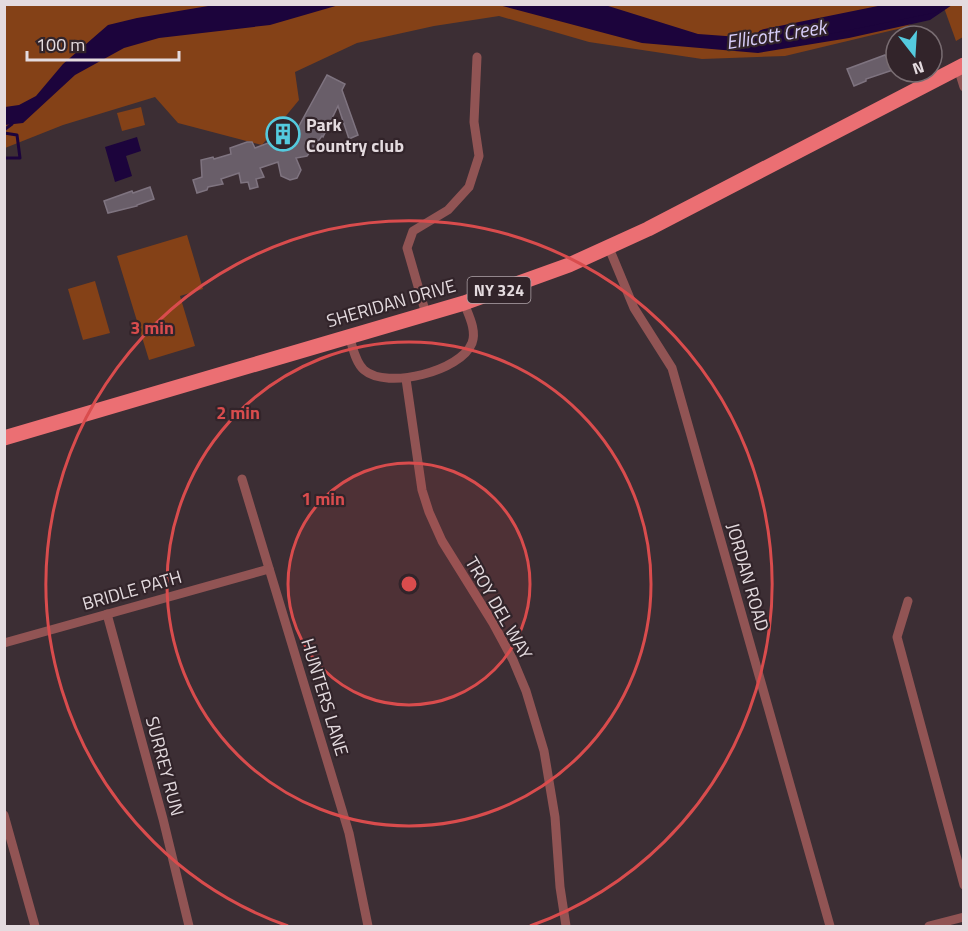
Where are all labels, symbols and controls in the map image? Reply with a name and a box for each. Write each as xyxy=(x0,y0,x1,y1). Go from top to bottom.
water label: Ellicott Creek xyxy=(724,10,830,57)
scale bar xyxy=(27,24,178,62)
north arrow xyxy=(884,24,944,84)
text: 100 m xyxy=(36,31,85,58)
text: N xyxy=(910,55,927,81)
place label: Park Country club xyxy=(306,111,404,159)
building icon: Park Country club xyxy=(265,116,301,152)
street label: SHERIDAN DRIVE xyxy=(323,272,459,334)
road number: NY 324 xyxy=(468,277,530,303)
text: 3 min xyxy=(130,314,174,341)
text: 2 min xyxy=(216,399,260,426)
text: 1 min xyxy=(301,485,345,512)
street label: JORDAN ROAD xyxy=(720,520,776,634)
street label: TROY DEL WAY xyxy=(459,552,540,665)
street label: BRIDLE PATH xyxy=(79,563,185,617)
centre of rings xyxy=(399,574,419,594)
street label: HUNTERS LANE xyxy=(294,635,356,759)
street label: SURREY RUN xyxy=(139,713,191,819)

